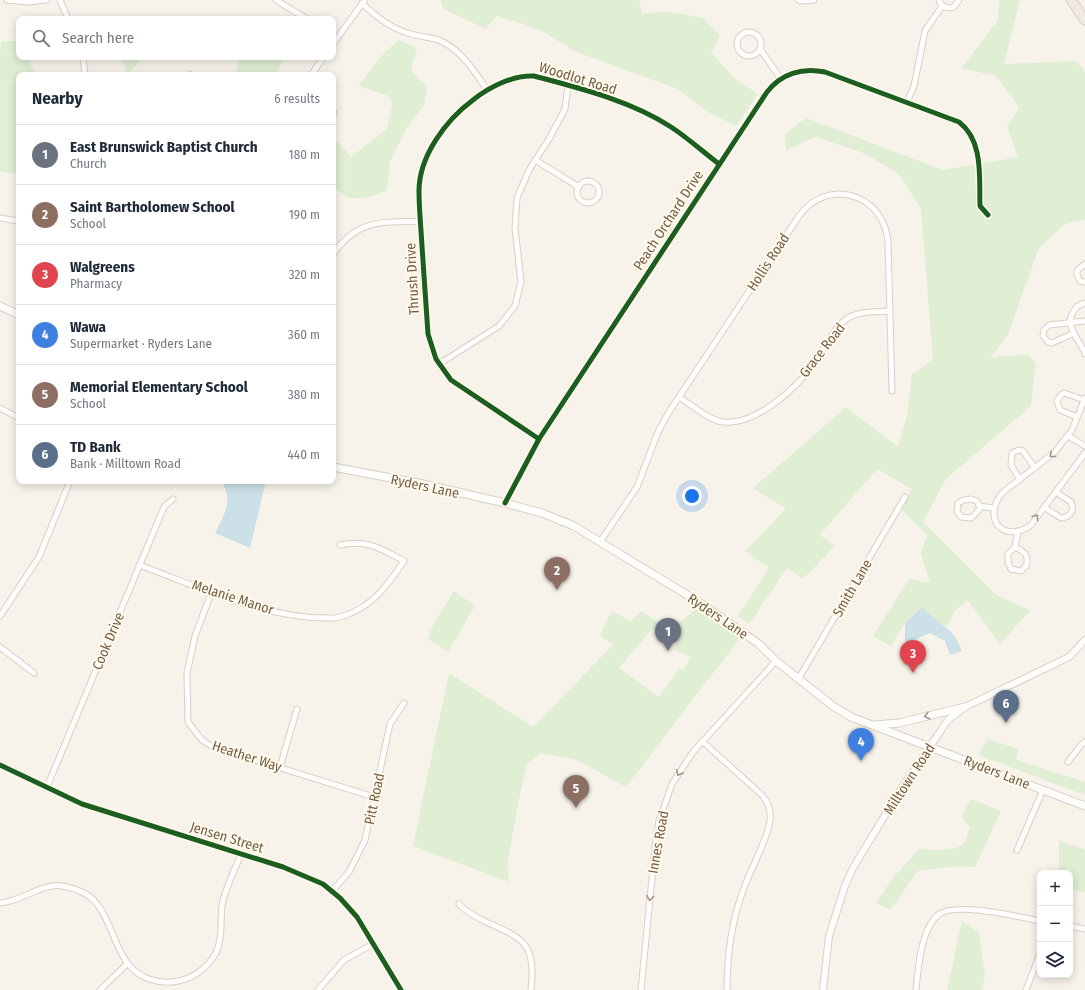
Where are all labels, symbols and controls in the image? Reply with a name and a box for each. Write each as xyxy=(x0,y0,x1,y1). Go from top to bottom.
search box xyxy=(16,16,336,60)
icon: search xyxy=(30,27,52,49)
text: Search here xyxy=(62,29,134,47)
street label: Woodlot Road xyxy=(537,59,619,98)
text: Nearby xyxy=(32,88,83,109)
text: 6 results xyxy=(274,91,320,106)
text: East Brunswick Baptist Church xyxy=(70,138,258,156)
text: 1 xyxy=(42,147,48,162)
text: 180 m xyxy=(289,147,320,162)
text: Church xyxy=(70,156,107,171)
street label: Peach Orchard Drive xyxy=(630,167,707,273)
text: Saint Bartholomew School xyxy=(70,198,235,216)
text: 2 xyxy=(42,207,48,222)
text: 190 m xyxy=(289,207,320,222)
text: School xyxy=(70,216,106,231)
street label: Hollis Road xyxy=(744,230,793,294)
street label: Thrush Drive xyxy=(402,242,423,316)
text: Walgreens xyxy=(70,258,135,276)
text: 3 xyxy=(42,267,48,282)
text: 320 m xyxy=(289,267,320,282)
text: Pharmacy xyxy=(70,276,122,291)
text: Wawa xyxy=(70,318,106,336)
street label: Grace Road xyxy=(796,320,849,381)
text: 4 xyxy=(42,327,48,342)
text: 360 m xyxy=(288,327,320,342)
text: Supermarket · Ryders Lane xyxy=(70,336,212,351)
text: Memorial Elementary School xyxy=(70,378,248,396)
text: 5 xyxy=(42,387,48,402)
text: 380 m xyxy=(288,387,320,402)
text: School xyxy=(70,396,106,411)
text: TD Bank xyxy=(70,438,121,456)
text: 6 xyxy=(42,447,48,462)
text: 440 m xyxy=(288,447,320,462)
one-way arrow xyxy=(1049,450,1056,457)
text: Bank · Milltown Road xyxy=(70,456,181,471)
street label: Ryders Lane xyxy=(389,471,461,502)
your location xyxy=(682,486,702,506)
one-way arrow xyxy=(1032,515,1039,522)
street label: Smith Lane xyxy=(829,556,876,620)
pin: 2 xyxy=(544,557,570,590)
street label: Melanie Manor xyxy=(190,576,276,619)
street label: Ryders Lane xyxy=(684,590,751,643)
street label: Cook Drive xyxy=(89,610,128,673)
pin: 1 xyxy=(655,618,681,651)
pin: 3 xyxy=(900,640,926,673)
pin: 6 xyxy=(993,690,1019,723)
one-way arrow xyxy=(924,711,931,720)
pin: 4 xyxy=(848,728,874,761)
street label: Heather Way xyxy=(210,737,284,776)
street label: Milltown Road xyxy=(880,740,939,818)
street label: Ryders Lane xyxy=(961,752,1032,793)
one-way arrow xyxy=(676,769,683,776)
street label: Pitt Road xyxy=(361,772,388,826)
pin: 5 xyxy=(563,775,589,808)
street label: Innes Road xyxy=(645,809,672,875)
street label: Jensen Street xyxy=(188,818,266,857)
map controls xyxy=(1037,870,1073,978)
button: + xyxy=(1037,870,1073,906)
one-way arrow xyxy=(645,895,654,901)
button: − xyxy=(1037,906,1073,942)
button: layers xyxy=(1037,942,1073,978)

